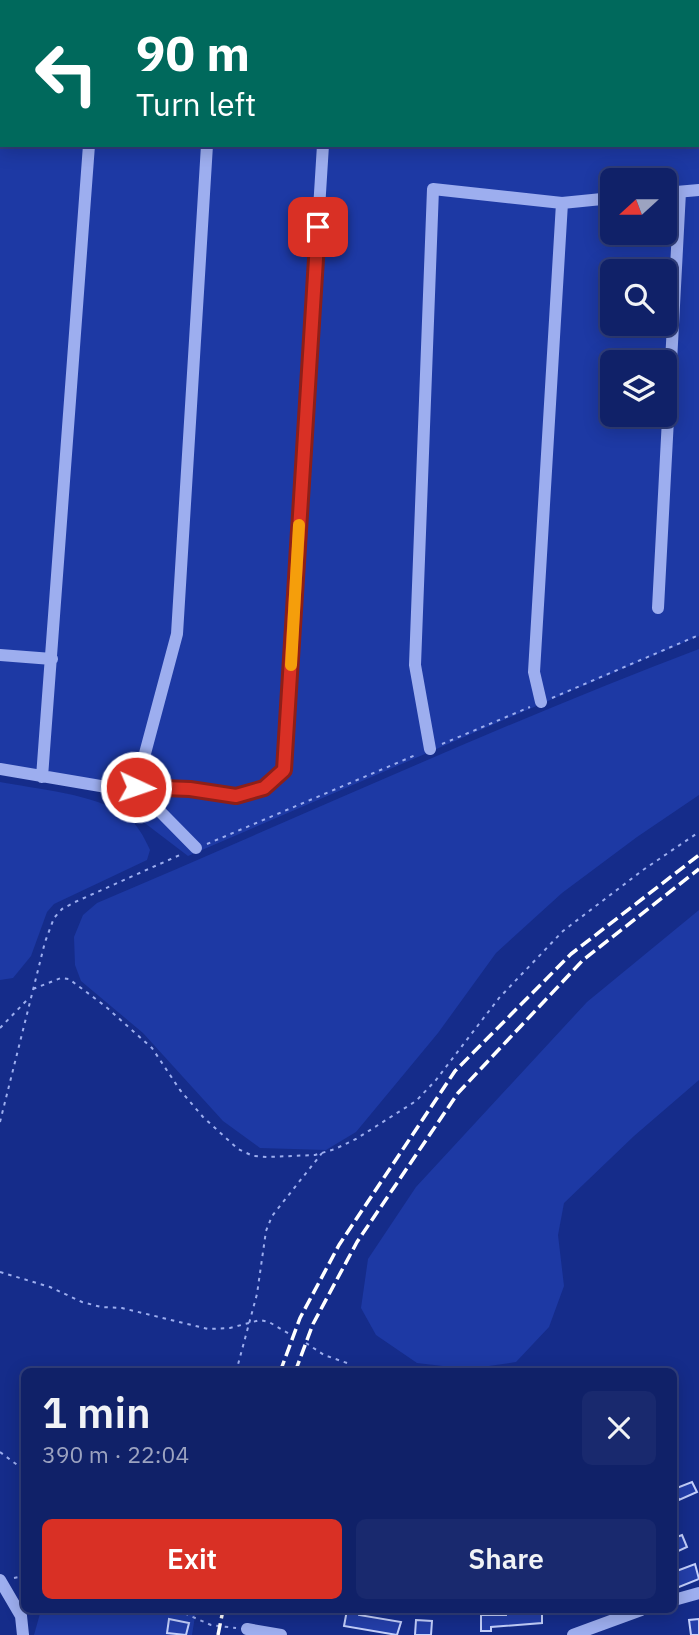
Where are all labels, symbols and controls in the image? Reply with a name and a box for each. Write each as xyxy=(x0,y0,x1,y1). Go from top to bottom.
text: 90 m xyxy=(136,21,250,84)
icon: left xyxy=(21,28,112,119)
text: Turn left xyxy=(136,83,256,125)
north arrow xyxy=(600,168,677,245)
map controls xyxy=(600,168,677,427)
pin xyxy=(288,197,348,257)
icon: arrive xyxy=(299,208,337,246)
button: search xyxy=(600,259,677,336)
button: layers xyxy=(600,350,677,427)
position arrow xyxy=(99,750,173,824)
text: 1 min xyxy=(42,1385,151,1440)
button: close xyxy=(582,1391,656,1465)
text: 390 m · 22:04 xyxy=(42,1439,189,1469)
button: Exit xyxy=(42,1519,342,1599)
button: Share xyxy=(356,1519,656,1599)

